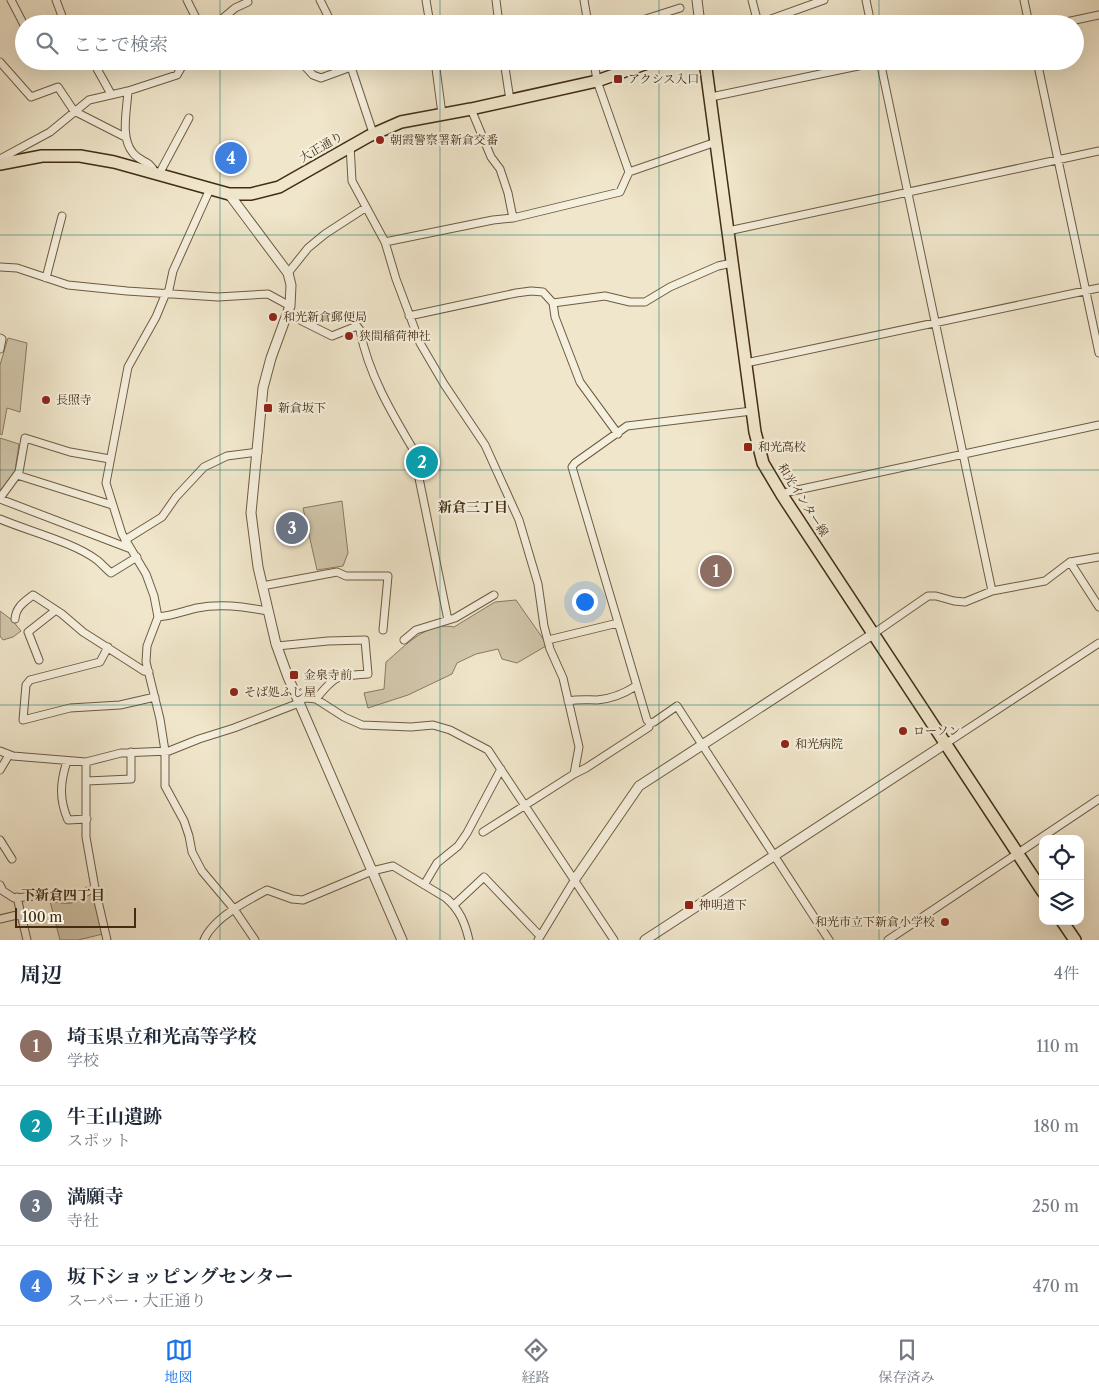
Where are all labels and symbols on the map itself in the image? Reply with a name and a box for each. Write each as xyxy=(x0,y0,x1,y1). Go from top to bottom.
place label: アクシス入口 xyxy=(628,71,699,86)
marker: アクシス入口 xyxy=(612,73,624,85)
street label: 大正通り xyxy=(296,128,345,165)
place label: 朝霞警察署新倉交番 xyxy=(390,132,498,147)
marker: 朝霞警察署新倉交番 xyxy=(374,134,386,146)
pin: 4 xyxy=(215,139,247,177)
place label: 和光新倉郵便局 xyxy=(283,309,367,324)
marker: 和光新倉郵便局 xyxy=(267,311,279,323)
place label: 狭間稲荷神社 xyxy=(359,328,431,343)
marker: 狭間稲荷神社 xyxy=(343,330,355,342)
place label: 長照寺 xyxy=(56,392,92,407)
marker: 長照寺 xyxy=(40,394,52,406)
place label: 新倉坂下 xyxy=(278,400,326,415)
marker: 新倉坂下 xyxy=(262,402,274,414)
place label: 和光高校 xyxy=(758,439,806,454)
marker: 和光高校 xyxy=(742,441,754,453)
pin: 2 xyxy=(406,443,438,481)
street label: 和光インター線 xyxy=(775,460,832,539)
district label: 新倉三丁目 xyxy=(438,498,508,516)
pin: 3 xyxy=(276,509,308,547)
pin: 1 xyxy=(700,552,732,590)
your location xyxy=(572,589,598,615)
place label: 金泉寺前 xyxy=(304,667,352,682)
marker: 金泉寺前 xyxy=(288,669,300,681)
place label: そば処ふじ屋 xyxy=(244,684,316,699)
marker: そば処ふじ屋 xyxy=(228,686,240,698)
place label: ローソン xyxy=(913,723,961,738)
marker: ローソン xyxy=(897,725,909,737)
place label: 和光病院 xyxy=(795,736,843,751)
marker: 和光病院 xyxy=(779,738,791,750)
district label: 下新倉四丁目 xyxy=(21,886,105,904)
place label: 神明道下 xyxy=(699,897,747,912)
marker: 神明道下 xyxy=(683,899,695,911)
scale bar xyxy=(15,905,136,928)
place label: 和光市立下新倉小学校 xyxy=(815,914,935,929)
marker: 和光市立下新倉小学校 xyxy=(939,916,951,928)

